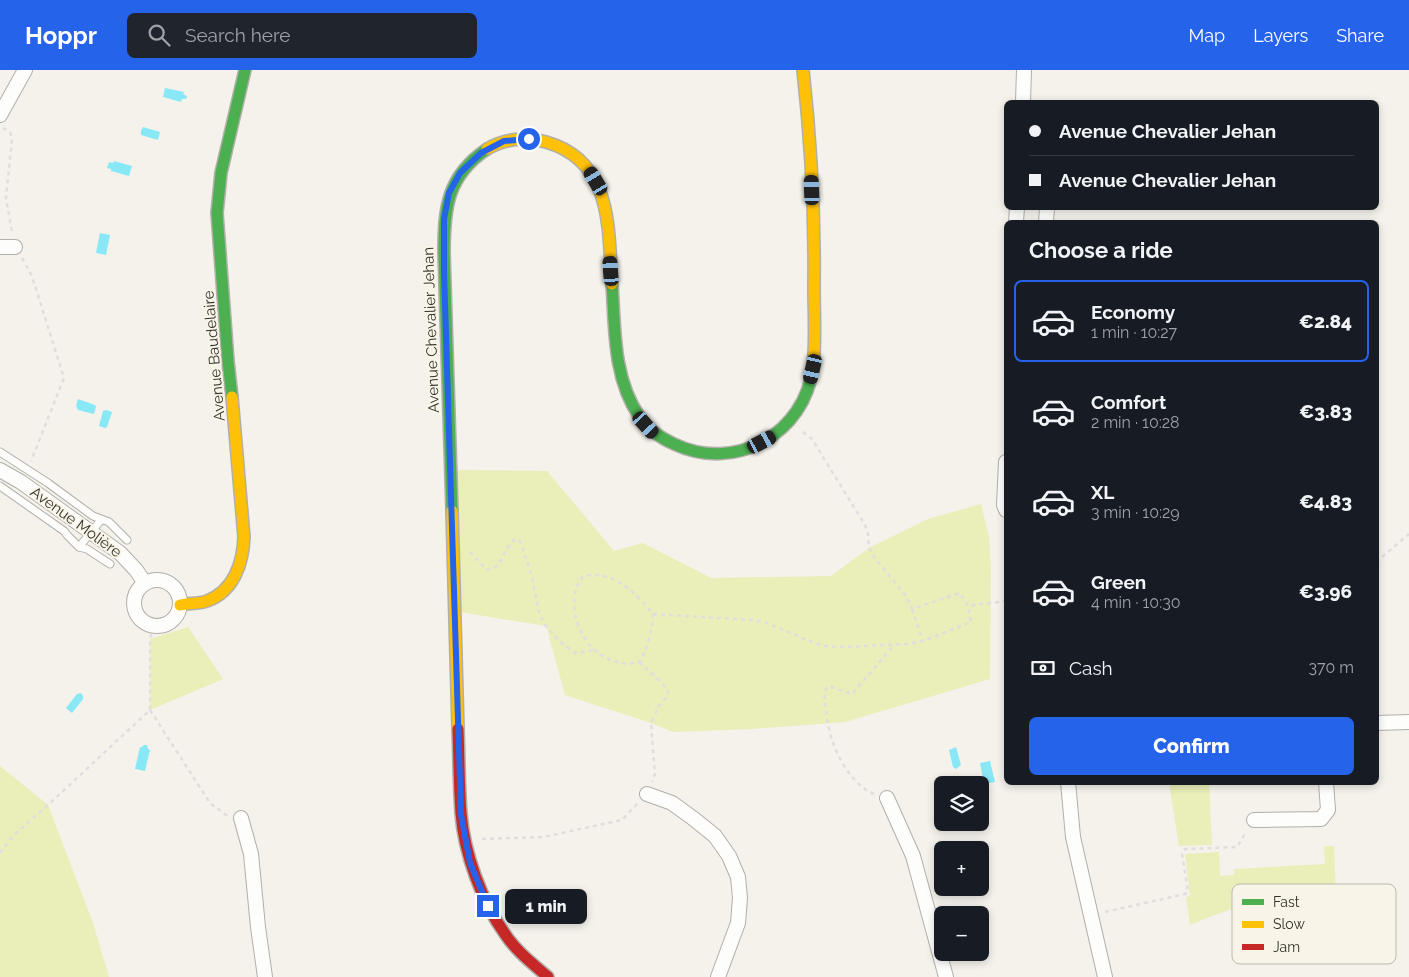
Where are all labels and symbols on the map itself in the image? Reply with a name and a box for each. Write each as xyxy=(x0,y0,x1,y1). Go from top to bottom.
route start xyxy=(518,128,540,150)
car xyxy=(581,164,610,198)
car xyxy=(803,175,820,205)
street label: Avenue Chevalier Jehan xyxy=(419,247,443,413)
car xyxy=(602,256,619,286)
street label: Avenue Baudelaire xyxy=(199,290,229,422)
car xyxy=(802,353,823,385)
car xyxy=(630,409,661,441)
car xyxy=(745,428,778,456)
street label: Avenue Molière xyxy=(27,483,125,561)
legend xyxy=(1232,884,1396,964)
callout: 1 min xyxy=(506,888,588,924)
text: Fast xyxy=(1273,894,1300,910)
route end xyxy=(477,895,499,917)
text: Slow xyxy=(1273,916,1305,932)
text: Jam xyxy=(1273,939,1300,955)

